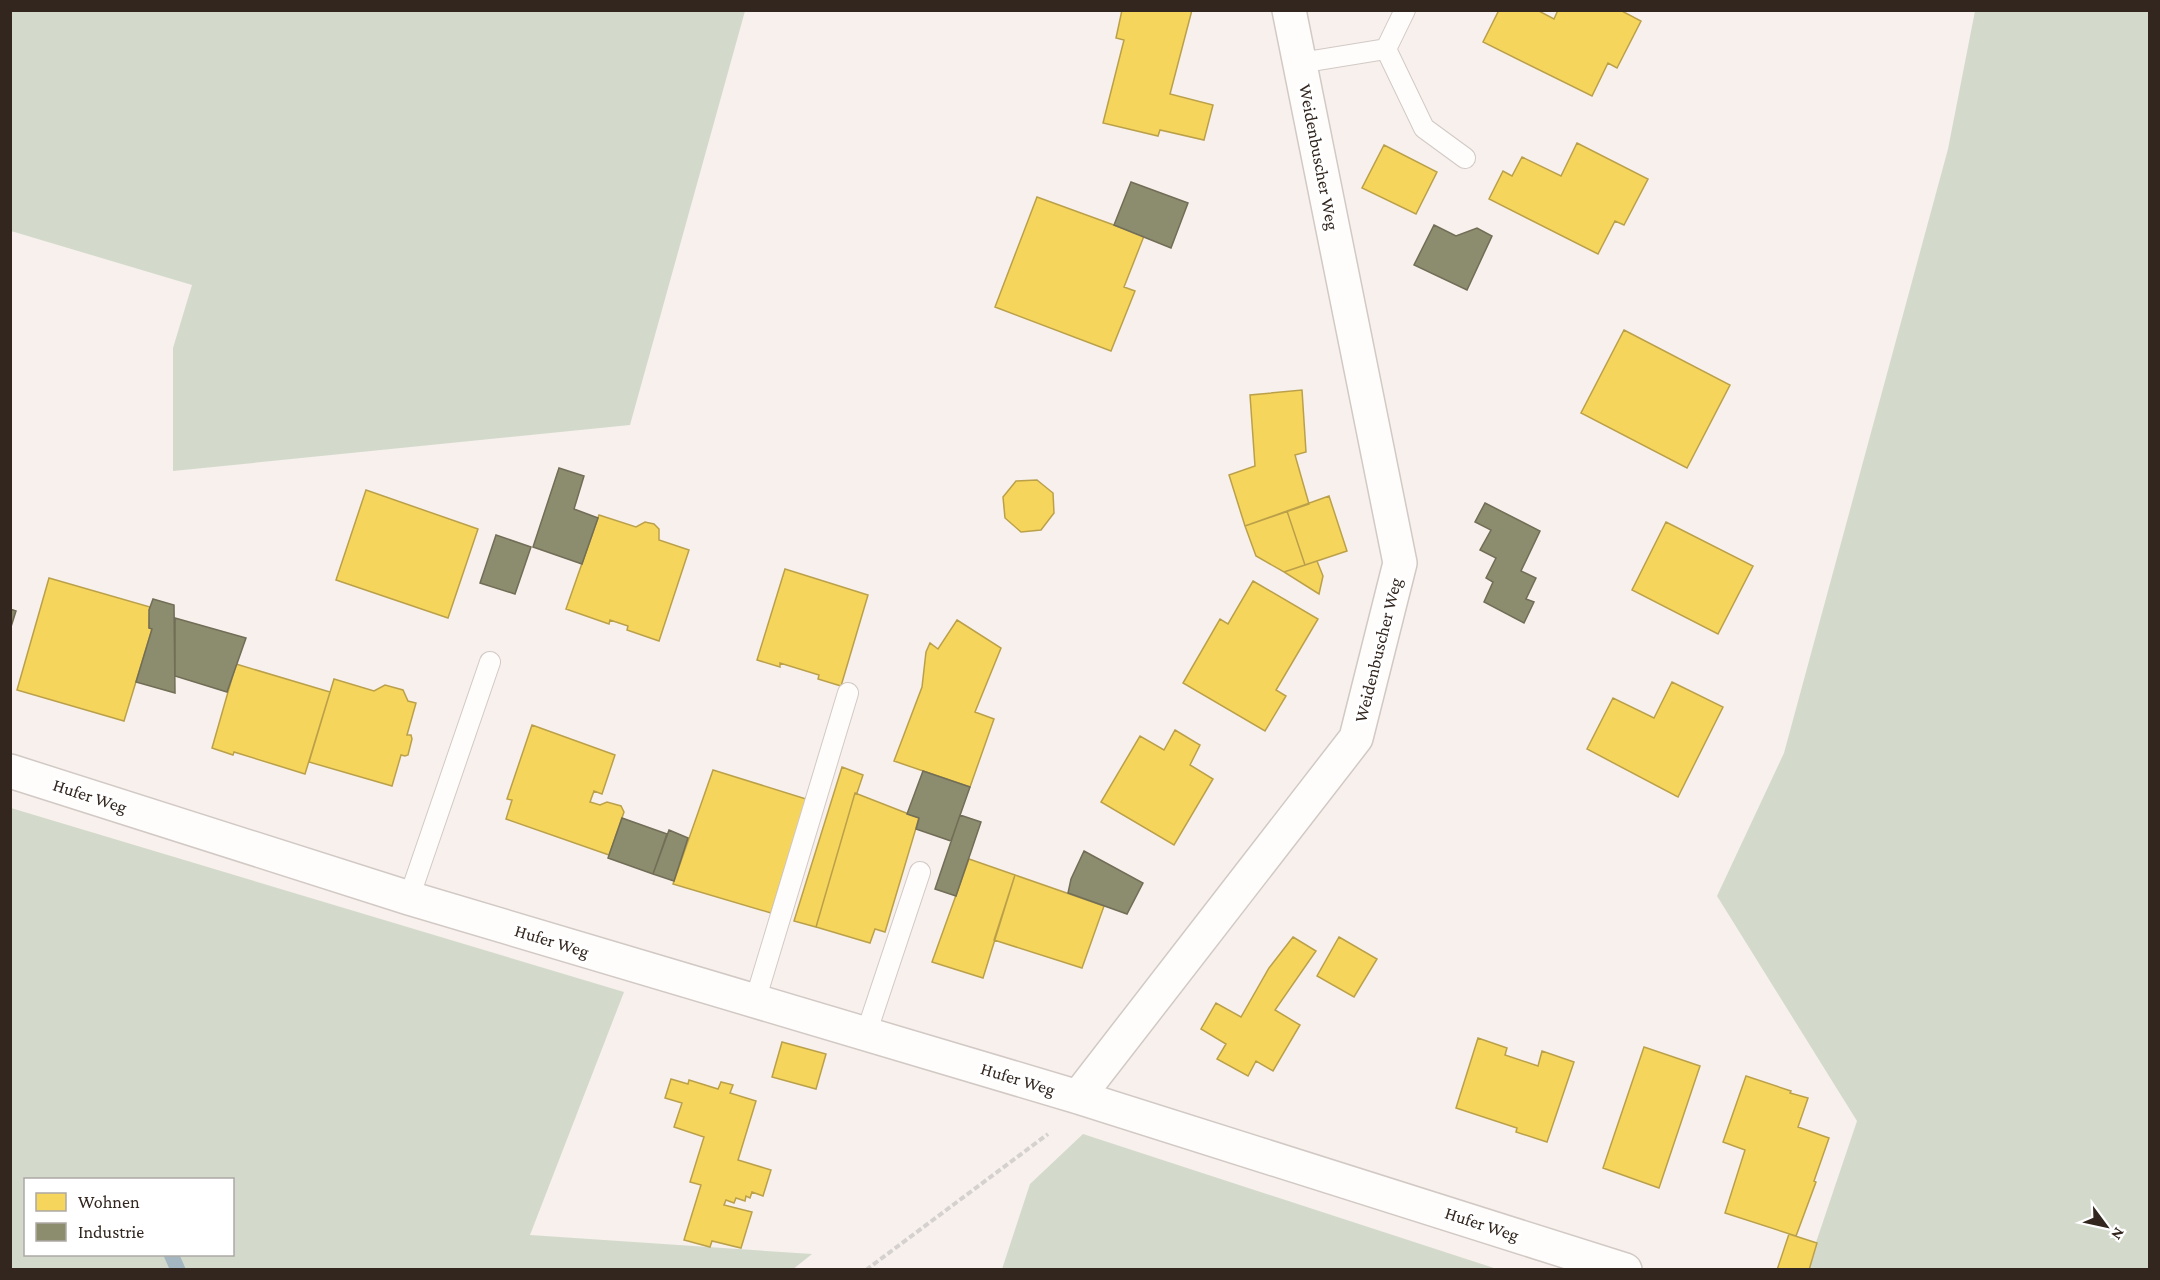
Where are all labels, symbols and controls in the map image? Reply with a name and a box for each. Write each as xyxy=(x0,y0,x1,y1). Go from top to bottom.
street label: Weidenbuscher Weg xyxy=(1295,82,1343,232)
street label: Weidenbuscher Weg xyxy=(1350,575,1406,724)
street label: Hufer Weg xyxy=(50,775,130,817)
street label: Hufer Weg xyxy=(512,920,592,962)
street label: Hufer Weg xyxy=(978,1058,1058,1100)
legend xyxy=(24,1178,234,1256)
text: Wohnen xyxy=(78,1192,140,1212)
north arrow xyxy=(2076,1196,2136,1256)
street label: Hufer Weg xyxy=(1442,1203,1522,1245)
text: Industrie xyxy=(78,1222,144,1242)
text: N xyxy=(2108,1225,2128,1243)

